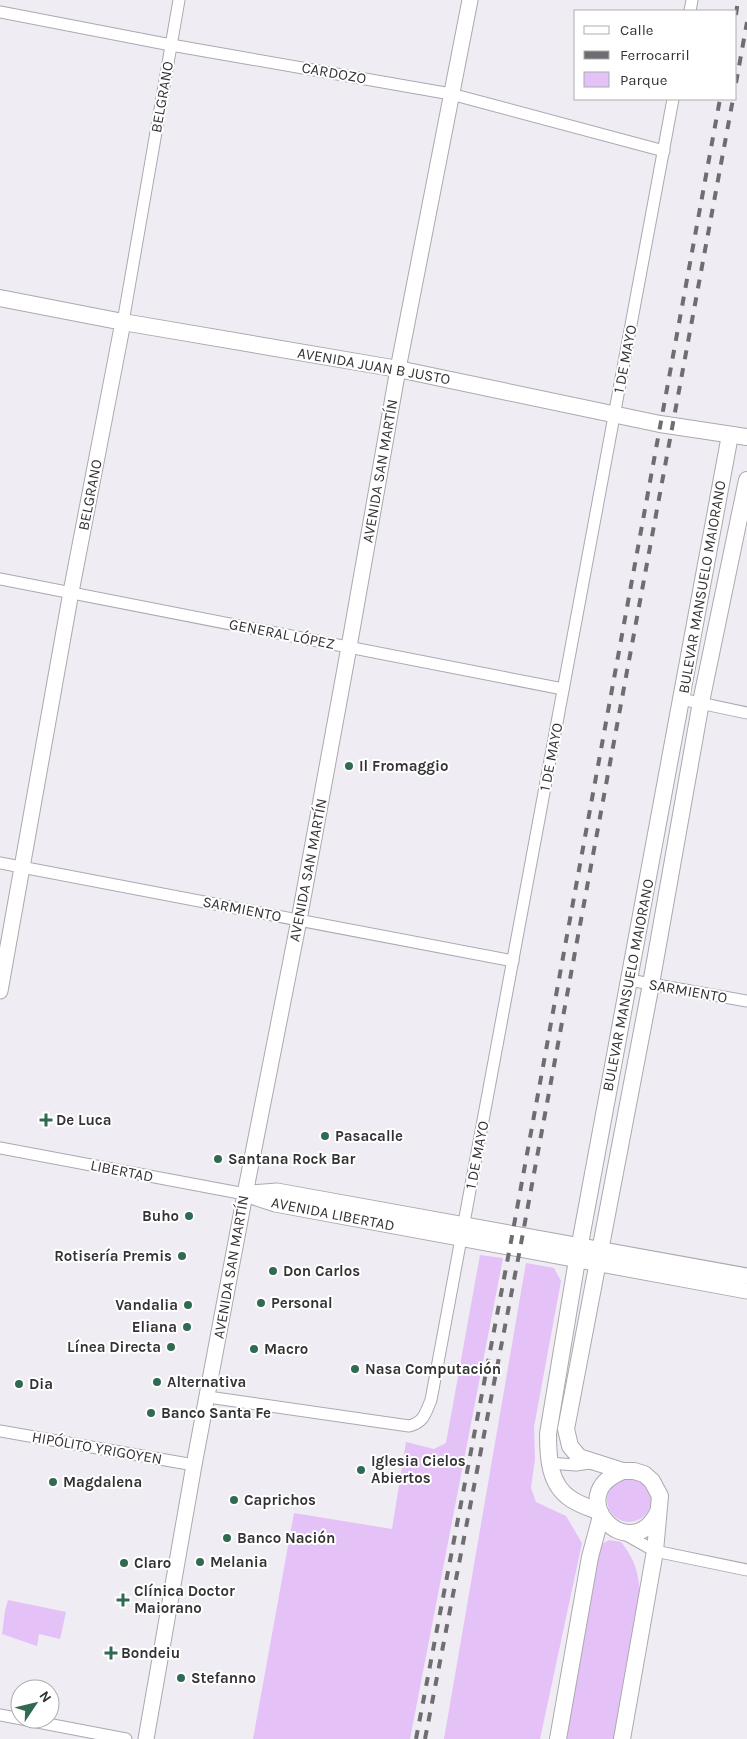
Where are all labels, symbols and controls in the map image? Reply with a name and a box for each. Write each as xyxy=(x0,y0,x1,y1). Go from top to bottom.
legend xyxy=(574,10,737,100)
text: Calle xyxy=(620,21,654,39)
text: Ferrocarril xyxy=(620,46,690,64)
street label: CARDOZO xyxy=(300,58,368,88)
street label: BELGRANO xyxy=(147,60,177,134)
text: Parque xyxy=(620,71,668,89)
street label: 1 DE MAYO xyxy=(610,323,640,395)
street label: AVENIDA JUAN B JUSTO xyxy=(296,344,452,388)
street label: AVENIDA SAN MARTÍN xyxy=(358,398,402,544)
street label: BELGRANO xyxy=(74,458,106,532)
street label: BULEVAR MANSUELO MAIORANO xyxy=(674,479,730,695)
street label: GENERAL LÓPEZ xyxy=(228,615,337,653)
street label: 1 DE MAYO xyxy=(536,721,566,793)
place label: Il Fromaggio xyxy=(359,757,448,775)
marker: Il Fromaggio xyxy=(343,760,355,772)
street label: AVENIDA SAN MARTÍN xyxy=(285,797,331,943)
street label: BULEVAR MANSUELO MAIORANO xyxy=(599,877,657,1093)
street label: SARMIENTO xyxy=(201,893,283,925)
street label: SARMIENTO xyxy=(647,975,729,1007)
place label: De Luca xyxy=(56,1111,112,1129)
marker: De Luca xyxy=(40,1114,52,1126)
street label: 1 DE MAYO xyxy=(462,1119,492,1191)
place label: Pasacalle xyxy=(335,1127,403,1145)
marker: Pasacalle xyxy=(319,1130,331,1142)
place label: Santana Rock Bar xyxy=(228,1150,356,1168)
marker: Santana Rock Bar xyxy=(212,1153,224,1165)
street label: LIBERTAD xyxy=(89,1156,155,1186)
street label: AVENIDA LIBERTAD xyxy=(270,1193,396,1235)
street label: AVENIDA SAN MARTÍN xyxy=(209,1194,253,1340)
place label: Buho xyxy=(142,1207,179,1225)
marker: Buho xyxy=(183,1210,195,1222)
place label: Rotisería Premis xyxy=(54,1247,172,1265)
marker: Rotisería Premis xyxy=(176,1250,188,1262)
place label: Don Carlos xyxy=(283,1262,360,1280)
marker: Don Carlos xyxy=(267,1265,279,1277)
place label: Personal xyxy=(271,1294,333,1312)
place label: Vandalia xyxy=(115,1296,178,1314)
marker: Personal xyxy=(255,1297,267,1309)
marker: Vandalia xyxy=(182,1299,194,1311)
place label: Eliana xyxy=(132,1318,177,1336)
marker: Eliana xyxy=(181,1321,193,1333)
place label: Línea Directa xyxy=(67,1338,161,1356)
place label: Macro xyxy=(264,1340,308,1358)
marker: Línea Directa xyxy=(165,1341,177,1353)
marker: Macro xyxy=(248,1343,260,1355)
place label: Nasa Computación xyxy=(365,1360,501,1378)
marker: Nasa Computación xyxy=(349,1363,361,1375)
place label: Alternativa xyxy=(167,1373,246,1391)
place label: Dia xyxy=(29,1375,53,1393)
marker: Alternativa xyxy=(151,1376,163,1388)
marker: Dia xyxy=(13,1378,25,1390)
place label: Banco Santa Fe xyxy=(161,1404,271,1422)
marker: Banco Santa Fe xyxy=(145,1407,157,1419)
street label: HIPÓLITO YRIGOYEN xyxy=(31,1428,163,1468)
place label: Iglesia Cielos Abiertos xyxy=(371,1452,466,1487)
marker: Iglesia Cielos Abiertos xyxy=(355,1464,367,1476)
place label: Magdalena xyxy=(63,1473,142,1491)
marker: Magdalena xyxy=(47,1476,59,1488)
place label: Caprichos xyxy=(244,1491,316,1509)
marker: Caprichos xyxy=(228,1494,240,1506)
place label: Banco Nación xyxy=(237,1529,335,1547)
marker: Banco Nación xyxy=(221,1532,233,1544)
place label: Melania xyxy=(210,1553,267,1571)
place label: Claro xyxy=(134,1554,171,1572)
marker: Melania xyxy=(194,1556,206,1568)
marker: Claro xyxy=(118,1557,130,1569)
place label: Clínica Doctor Maiorano xyxy=(134,1582,235,1617)
marker: Clínica Doctor Maiorano xyxy=(116,1593,130,1607)
place label: Bondeiu xyxy=(121,1644,180,1662)
marker: Bondeiu xyxy=(105,1647,117,1659)
place label: Stefanno xyxy=(191,1669,256,1687)
marker: Stefanno xyxy=(175,1672,187,1684)
north arrow xyxy=(10,1679,60,1729)
text: N xyxy=(35,1688,55,1706)

